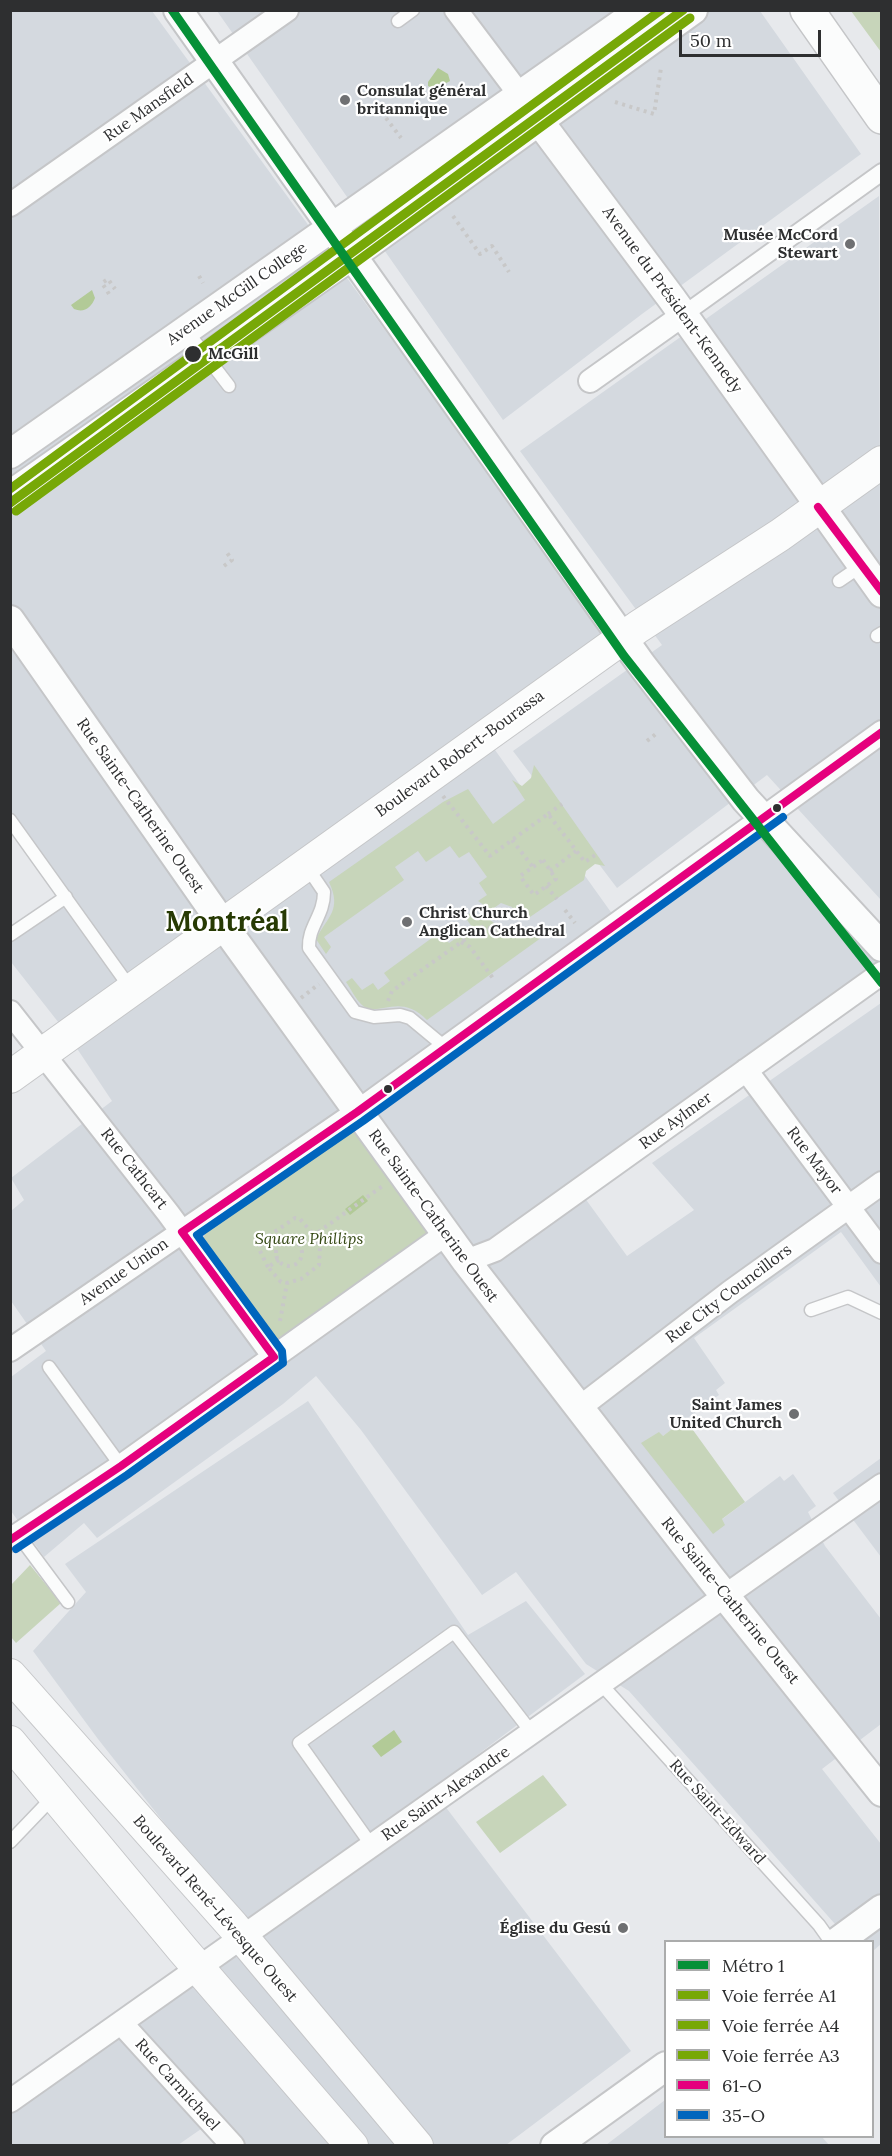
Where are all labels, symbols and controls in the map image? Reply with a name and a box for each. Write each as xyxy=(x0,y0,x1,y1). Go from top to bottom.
scale bar xyxy=(682,18,824,56)
text: 50 m xyxy=(690,29,732,52)
street label: Rue Mansfield xyxy=(100,70,198,146)
place label: Consulat général britannique xyxy=(357,81,486,119)
marker: Consulat général britannique xyxy=(338,93,352,107)
street label: Avenue du Président-Kennedy xyxy=(598,203,746,397)
place label: Musée McCord Stewart xyxy=(723,225,838,263)
marker: Musée McCord Stewart xyxy=(843,237,857,251)
street label: Avenue McGill College xyxy=(163,238,311,350)
marker: McGill xyxy=(183,344,203,364)
place label: McGill xyxy=(208,344,259,364)
street label: Boulevard Robert-Bourassa xyxy=(372,686,548,822)
street label: Rue Sainte-Catherine Ouest xyxy=(72,715,208,897)
unlabelled marker xyxy=(771,802,783,814)
place label: Christ Church Anglican Cathedral xyxy=(419,903,565,941)
district label: Montréal xyxy=(165,906,289,940)
marker: Christ Church Anglican Cathedral xyxy=(400,915,414,929)
unlabelled marker xyxy=(382,1083,394,1095)
street label: Rue Aylmer xyxy=(636,1088,716,1154)
street label: Rue Mayor xyxy=(782,1123,846,1199)
street label: Rue Cathcart xyxy=(96,1125,172,1213)
street label: Rue Sainte-Catherine Ouest xyxy=(364,1126,502,1306)
park label: Square Phillips xyxy=(255,1229,363,1249)
street label: Avenue Union xyxy=(76,1234,172,1310)
street label: Rue City Councillors xyxy=(662,1240,796,1348)
place label: Saint James United Church xyxy=(669,1395,782,1433)
marker: Saint James United Church xyxy=(787,1407,801,1421)
street label: Rue Sainte-Catherine Ouest xyxy=(657,1514,803,1688)
street label: Rue Saint-Alexandre xyxy=(378,1743,514,1845)
street label: Rue Saint-Edward xyxy=(665,1756,769,1868)
street label: Boulevard René-Lévesque Ouest xyxy=(129,1812,301,2006)
place label: Église du Gesú xyxy=(500,1918,611,1938)
marker: Église du Gesú xyxy=(616,1921,630,1935)
legend xyxy=(664,1940,874,2138)
text: Métro 1 xyxy=(722,1954,784,1977)
text: Voie ferrée A1 xyxy=(722,1984,836,2007)
text: Voie ferrée A4 xyxy=(722,2014,840,2037)
street label: Rue Carmichael xyxy=(131,2035,223,2135)
text: Voie ferrée A3 xyxy=(722,2044,840,2067)
text: 61-O xyxy=(722,2074,762,2097)
text: 35-O xyxy=(722,2104,765,2127)

